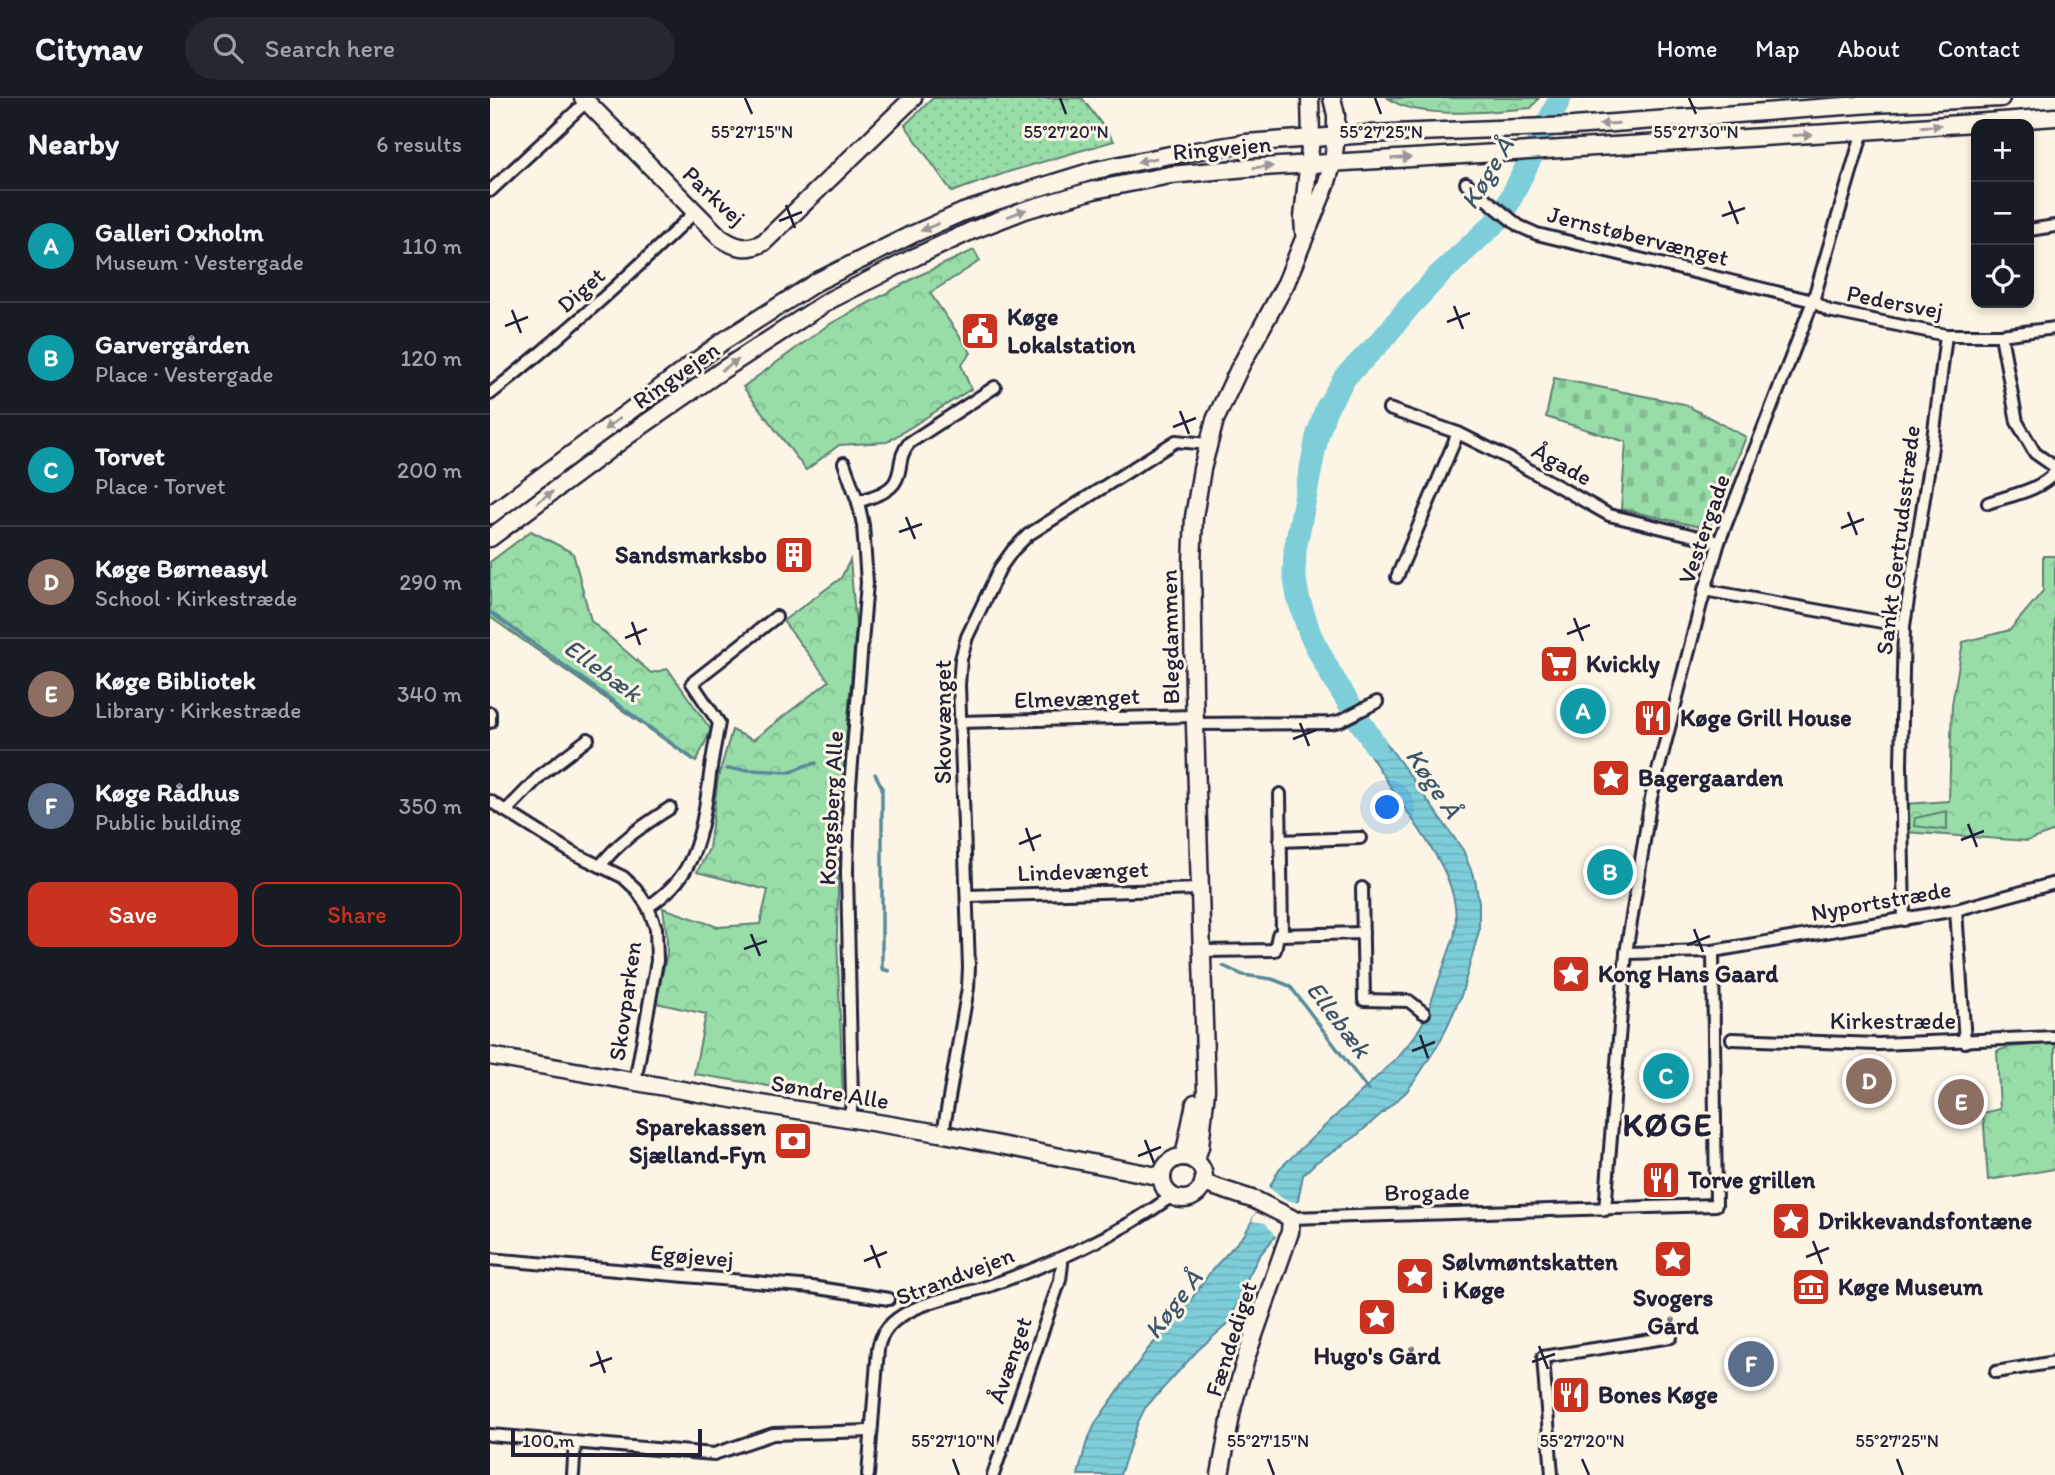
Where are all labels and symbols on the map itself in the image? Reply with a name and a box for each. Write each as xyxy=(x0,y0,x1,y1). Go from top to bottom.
one-way arrow xyxy=(1598,119,1620,130)
text: 55°27'15"N xyxy=(711,121,793,143)
text: 55°27'20"N xyxy=(1023,121,1109,143)
text: 55°27'25"N xyxy=(1339,121,1423,143)
text: 55°27'30"N xyxy=(1653,121,1739,143)
one-way arrow xyxy=(1920,121,1942,132)
street label: Ringvejen xyxy=(1171,129,1273,166)
one-way arrow xyxy=(1791,129,1813,140)
water label: Køge Å xyxy=(1453,131,1521,215)
one-way arrow xyxy=(1390,152,1412,163)
one-way arrow xyxy=(1136,155,1158,166)
street label: Parkvej xyxy=(677,159,752,232)
one-way arrow xyxy=(1252,161,1274,172)
street label: Jernstøbervænget xyxy=(1544,199,1732,272)
one-way arrow xyxy=(1006,208,1027,219)
one-way arrow xyxy=(920,221,940,233)
street label: Diget xyxy=(551,261,611,319)
street label: Pedersvej xyxy=(1844,278,1946,325)
place label: Køge Lokalstation xyxy=(1007,302,1136,359)
public building icon: Køge Lokalstation xyxy=(959,310,1001,352)
street label: Ringvejen xyxy=(627,334,725,415)
one-way arrow xyxy=(720,359,740,372)
one-way arrow xyxy=(604,416,622,431)
street label: Sankt Gertrudsstræde xyxy=(1869,424,1926,656)
street label: Ågade xyxy=(1527,435,1597,492)
street label: Vestergade xyxy=(1671,470,1736,588)
one-way arrow xyxy=(535,490,554,504)
building icon: Sandsmarksbo xyxy=(773,534,815,576)
place label: Sandsmarksbo xyxy=(615,540,767,569)
street label: Blegdammen xyxy=(1154,569,1185,705)
water label: Ellebæk xyxy=(558,631,649,710)
supermarket icon: Kvickly xyxy=(1538,643,1580,685)
place label: Kvickly xyxy=(1586,649,1660,679)
street label: Skovvænget xyxy=(928,660,957,784)
street label: Elmevænget xyxy=(1013,681,1141,714)
pin: A xyxy=(1560,685,1606,737)
restaurant icon: Køge Grill House xyxy=(1632,697,1674,739)
place label: Køge Grill House xyxy=(1680,703,1852,733)
street label: Kongsberg Alle xyxy=(812,730,849,886)
water label: Køge Å xyxy=(1399,742,1469,825)
place icon: Bagergaarden xyxy=(1590,757,1632,799)
place label: Bagergaarden xyxy=(1638,763,1784,793)
your location xyxy=(1370,790,1404,824)
pin: B xyxy=(1587,846,1633,898)
street label: Lindevænget xyxy=(1017,854,1149,887)
street label: Nyportstræde xyxy=(1809,874,1953,927)
street label: Skovparken xyxy=(602,939,647,1063)
place icon: Kong Hans Gaard xyxy=(1550,953,1592,995)
place label: Kong Hans Gaard xyxy=(1598,959,1779,989)
water label: Ellebæk xyxy=(1300,974,1379,1065)
street label: Kirkestræde xyxy=(1830,1006,1956,1035)
pin: C xyxy=(1643,1050,1689,1102)
pin: D xyxy=(1846,1055,1892,1107)
street label: Søndre Alle xyxy=(769,1068,891,1115)
pin: E xyxy=(1938,1076,1984,1128)
district label: KØGE xyxy=(1623,1106,1713,1144)
place label: Sparekassen Sjælland-Fyn xyxy=(629,1112,766,1170)
bank icon: Sparekassen Sjælland-Fyn xyxy=(772,1120,814,1162)
restaurant icon: Torve grillen xyxy=(1640,1159,1682,1201)
place label: Torve grillen xyxy=(1687,1165,1816,1195)
street label: Brogade xyxy=(1384,1176,1470,1207)
place icon: Drikkevandsfontæne xyxy=(1770,1200,1812,1242)
place label: Drikkevandsfontæne xyxy=(1818,1206,2032,1235)
street label: Egøjevej xyxy=(649,1237,735,1274)
place icon: Svogers Gård xyxy=(1652,1238,1694,1280)
street label: Strandvejen xyxy=(892,1240,1019,1311)
place label: Sølvmøntskatten i Køge xyxy=(1442,1247,1618,1305)
place icon: Sølvmøntskatten i Køge xyxy=(1394,1255,1436,1297)
water label: Køge Å xyxy=(1137,1263,1210,1345)
museum icon: Køge Museum xyxy=(1790,1266,1832,1308)
place label: Køge Museum xyxy=(1838,1272,1984,1302)
street label: Fændediget xyxy=(1198,1277,1263,1400)
place label: Svogers Gård xyxy=(1633,1283,1714,1340)
place icon: Hugo's Gård xyxy=(1356,1296,1398,1338)
street label: Åvænget xyxy=(981,1313,1038,1407)
pin: F xyxy=(1728,1338,1774,1390)
place label: Hugo's Gård xyxy=(1314,1341,1441,1371)
restaurant icon: Bones Køge xyxy=(1550,1374,1592,1416)
place label: Bones Køge xyxy=(1598,1380,1718,1410)
scale bar xyxy=(511,1426,702,1458)
text: 55°27'10"N xyxy=(911,1430,995,1452)
text: 55°27'15"N xyxy=(1227,1430,1309,1452)
text: 55°27'20"N xyxy=(1539,1430,1625,1452)
text: 55°27'25"N xyxy=(1855,1430,1939,1452)

